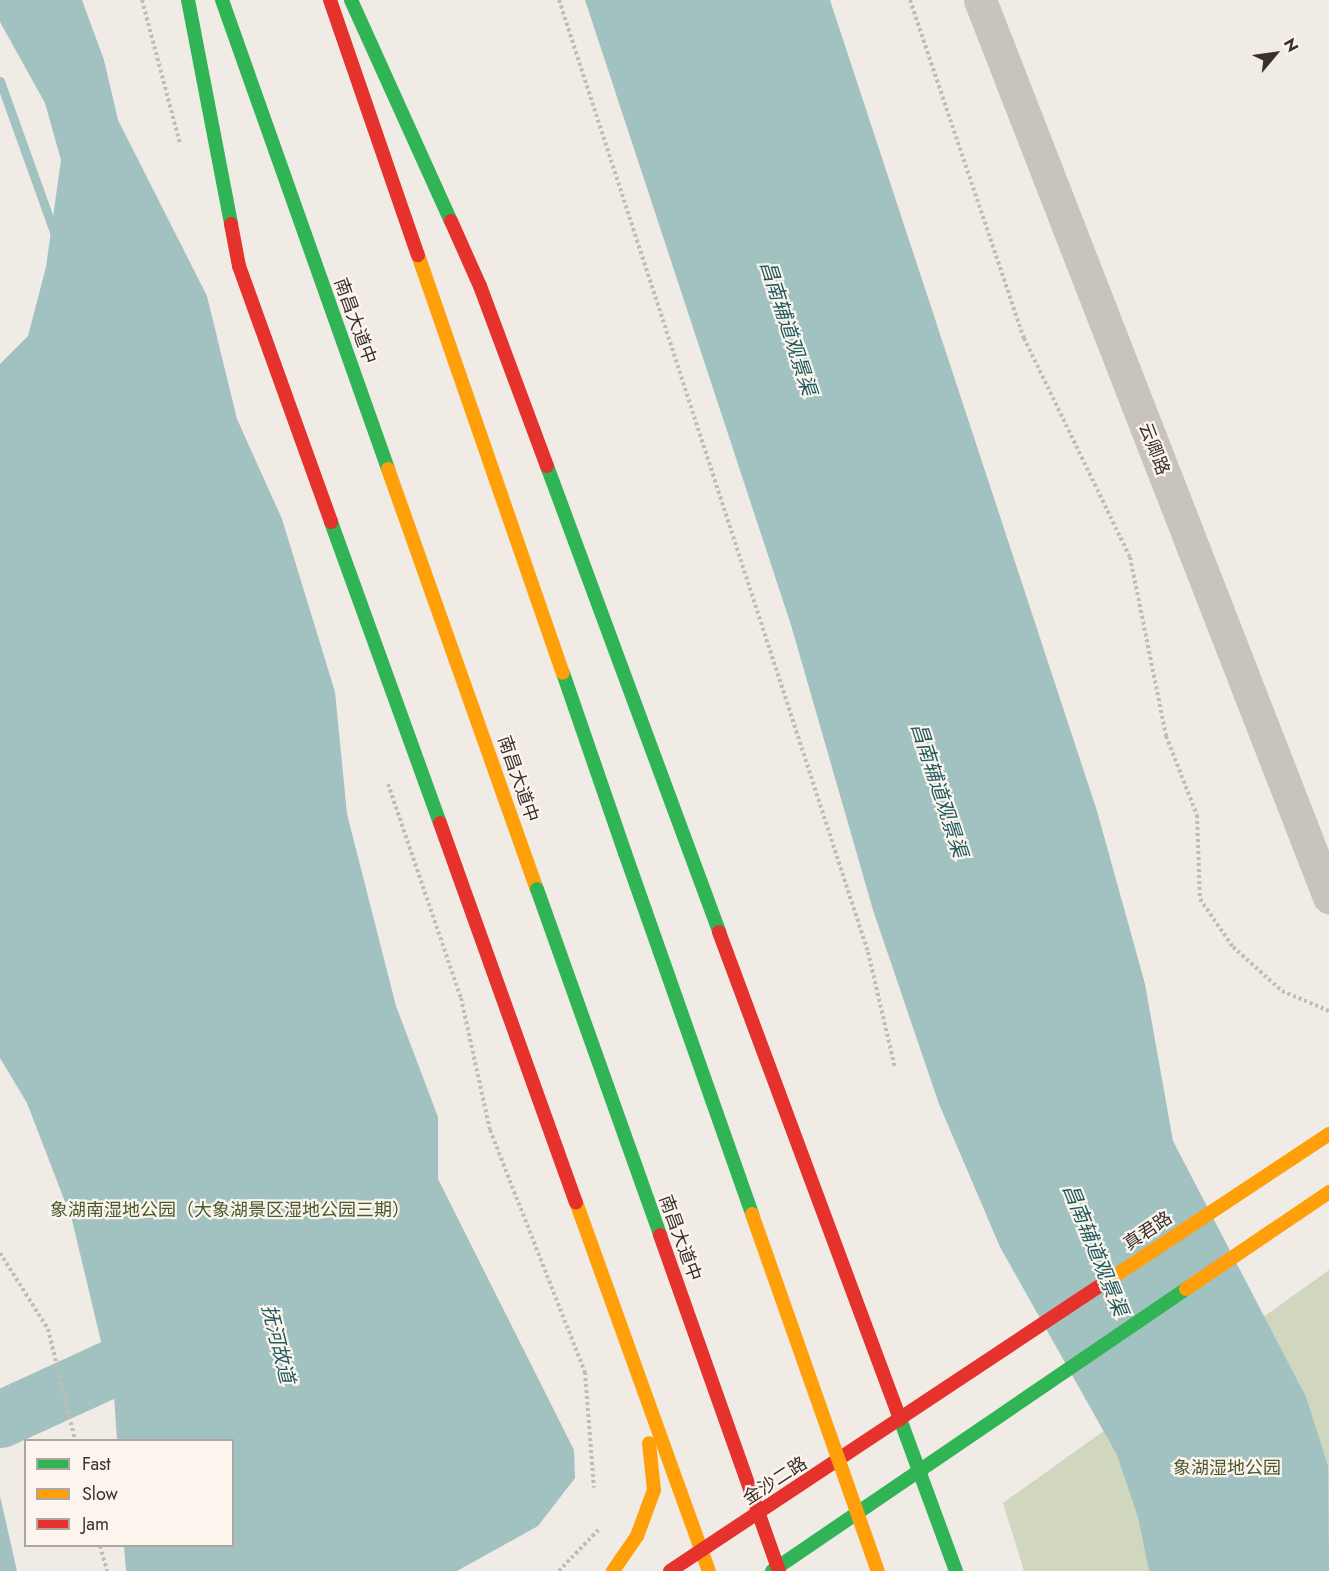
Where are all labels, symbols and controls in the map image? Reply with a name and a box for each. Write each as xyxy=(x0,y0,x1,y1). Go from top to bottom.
north arrow xyxy=(1245,24,1305,84)
text: N xyxy=(1278,34,1304,56)
water label: 昌南辅道观景渠 xyxy=(755,258,821,398)
street label: 南昌大道中 xyxy=(329,275,381,367)
street label: 云卿路 xyxy=(1134,420,1174,478)
water label: 昌南辅道观景渠 xyxy=(906,720,972,860)
street label: 南昌大道中 xyxy=(493,733,543,825)
water label: 昌南辅道观景渠 xyxy=(1058,1181,1132,1319)
street label: 南昌大道中 xyxy=(654,1192,706,1284)
park label: 象湖南湿地公园（大象湖景区湿地公园三期） xyxy=(50,1199,410,1221)
street label: 真君路 xyxy=(1120,1207,1176,1255)
water label: 抚河故道 xyxy=(257,1302,299,1386)
legend xyxy=(24,1439,234,1547)
text: Fast xyxy=(82,1451,111,1477)
street label: 金沙二路 xyxy=(739,1452,811,1510)
park label: 象湖湿地公园 xyxy=(1173,1457,1281,1479)
text: Slow xyxy=(82,1481,118,1507)
text: Jam xyxy=(82,1511,109,1537)

